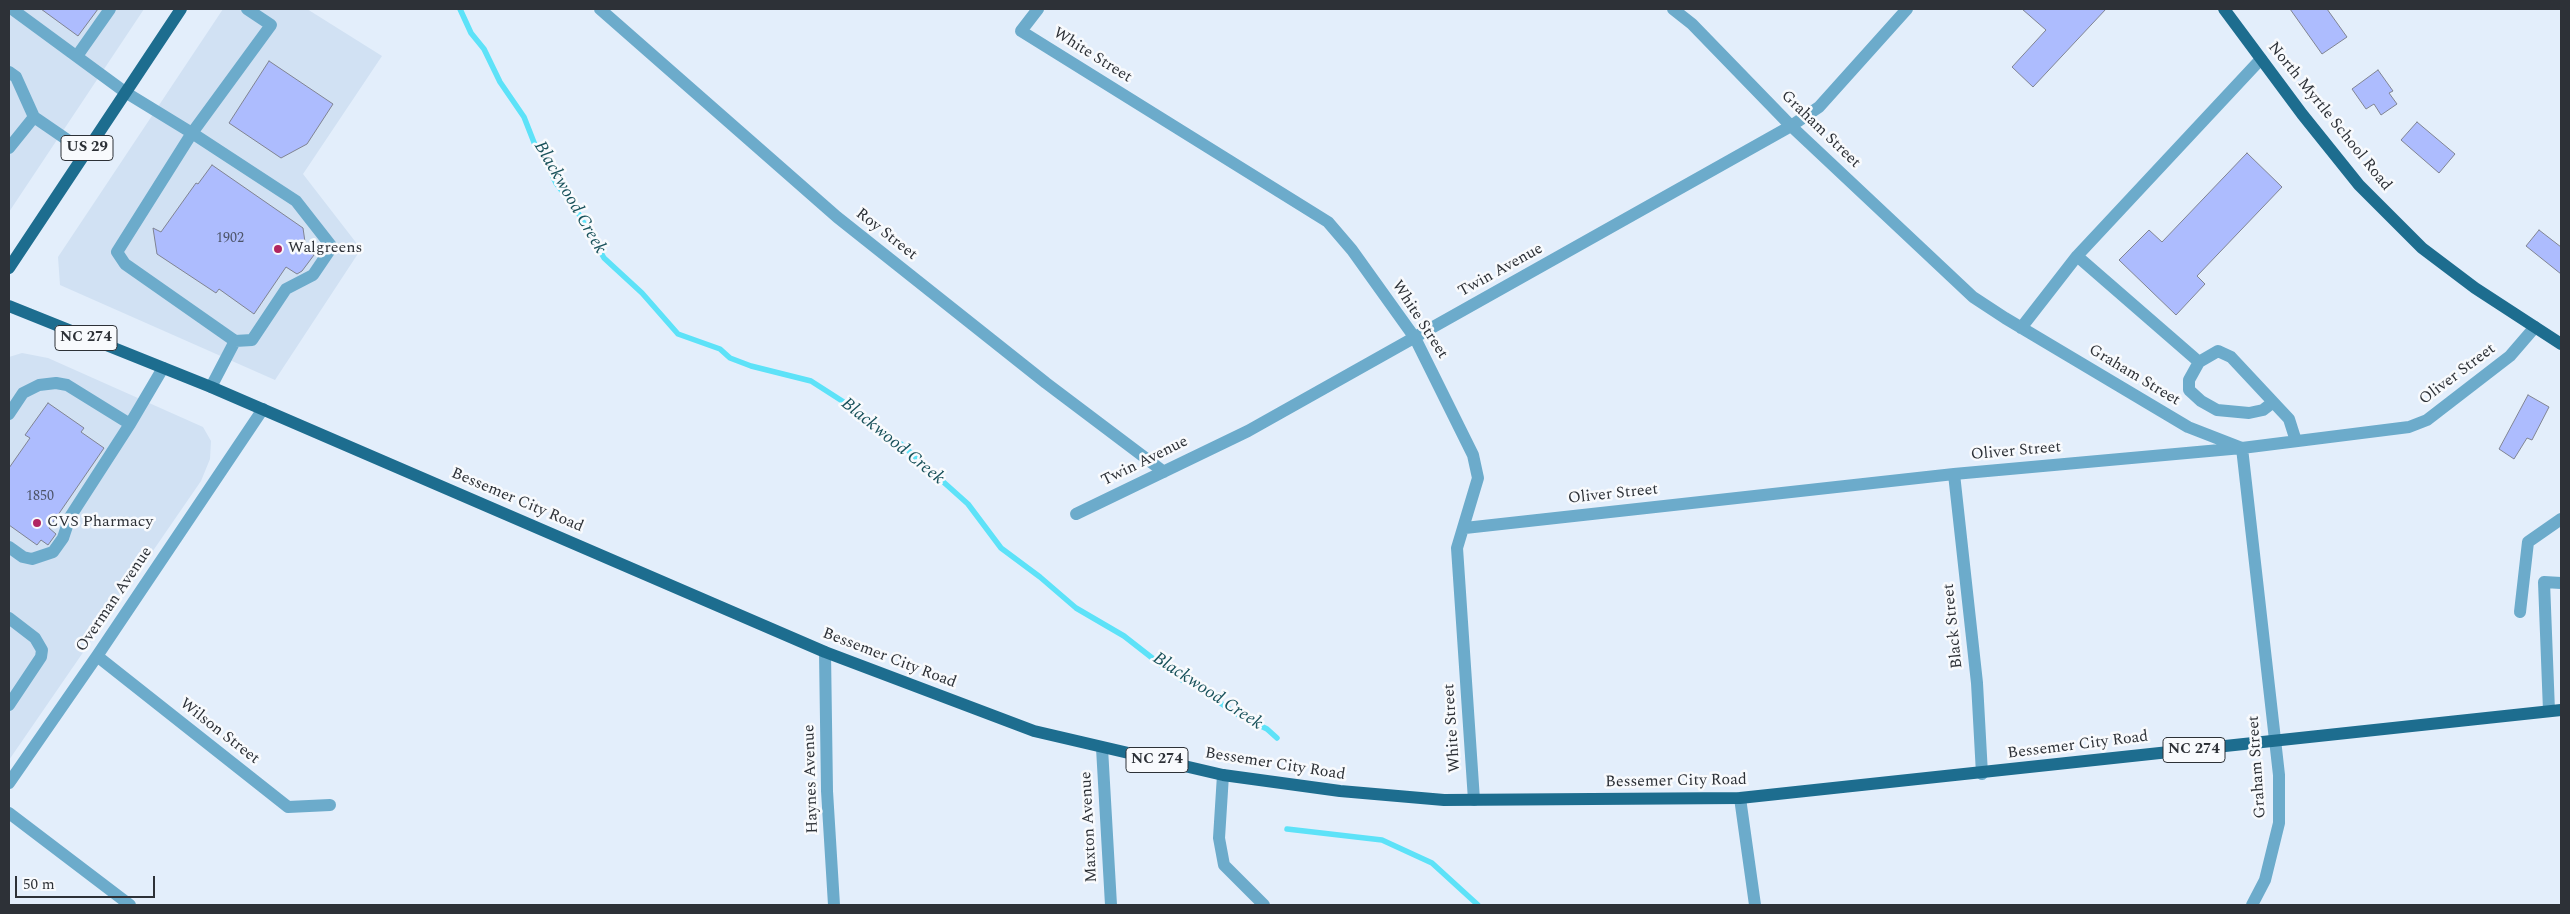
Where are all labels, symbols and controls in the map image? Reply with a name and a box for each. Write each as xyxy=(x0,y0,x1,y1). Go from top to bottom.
street label: White Street xyxy=(1049,24,1135,88)
street label: North Myrtle School Road xyxy=(2263,39,2395,195)
street label: Graham Street xyxy=(1776,87,1864,173)
road number: US 29 xyxy=(61,136,113,160)
water label: Blackwood Creek xyxy=(528,138,610,258)
street label: Roy Street xyxy=(851,205,921,265)
house number: 1902 xyxy=(216,231,244,247)
place label: Walgreens xyxy=(288,239,362,259)
street label: Twin Avenue xyxy=(1455,240,1547,302)
marker: Walgreens xyxy=(272,243,284,255)
street label: White Street xyxy=(1387,277,1451,363)
road number: NC 274 xyxy=(55,326,117,350)
street label: Oliver Street xyxy=(2416,340,2500,410)
street label: Graham Street xyxy=(2085,341,2183,411)
water label: Blackwood Creek xyxy=(836,394,948,490)
street label: Twin Avenue xyxy=(1099,433,1191,491)
street label: Oliver Street xyxy=(1970,438,2062,466)
street label: Bessemer City Road xyxy=(448,464,586,538)
street label: Oliver Street xyxy=(1567,481,1659,509)
house number: 1850 xyxy=(26,489,54,505)
place label: CVS Pharmacy xyxy=(47,513,153,533)
marker: CVS Pharmacy xyxy=(31,517,43,529)
street label: Overman Avenue xyxy=(73,544,157,656)
street label: Black Street xyxy=(1940,582,1968,670)
street label: Bessemer City Road xyxy=(819,625,959,693)
water label: Blackwood Creek xyxy=(1148,648,1266,736)
street label: White Street xyxy=(1440,683,1466,773)
street label: Wilson Street xyxy=(175,695,263,769)
street label: Graham Street xyxy=(2245,715,2271,819)
street label: Haynes Avenue xyxy=(801,724,823,834)
street label: Bessemer City Road xyxy=(2006,728,2150,764)
road number: NC 274 xyxy=(2163,738,2225,762)
street label: Bessemer City Road xyxy=(1204,744,1346,786)
road number: NC 274 xyxy=(1126,748,1188,772)
street label: Maxton Avenue xyxy=(1077,771,1103,883)
street label: Bessemer City Road xyxy=(1605,771,1747,793)
scale bar xyxy=(18,866,158,898)
text: 50 m xyxy=(23,873,55,896)

